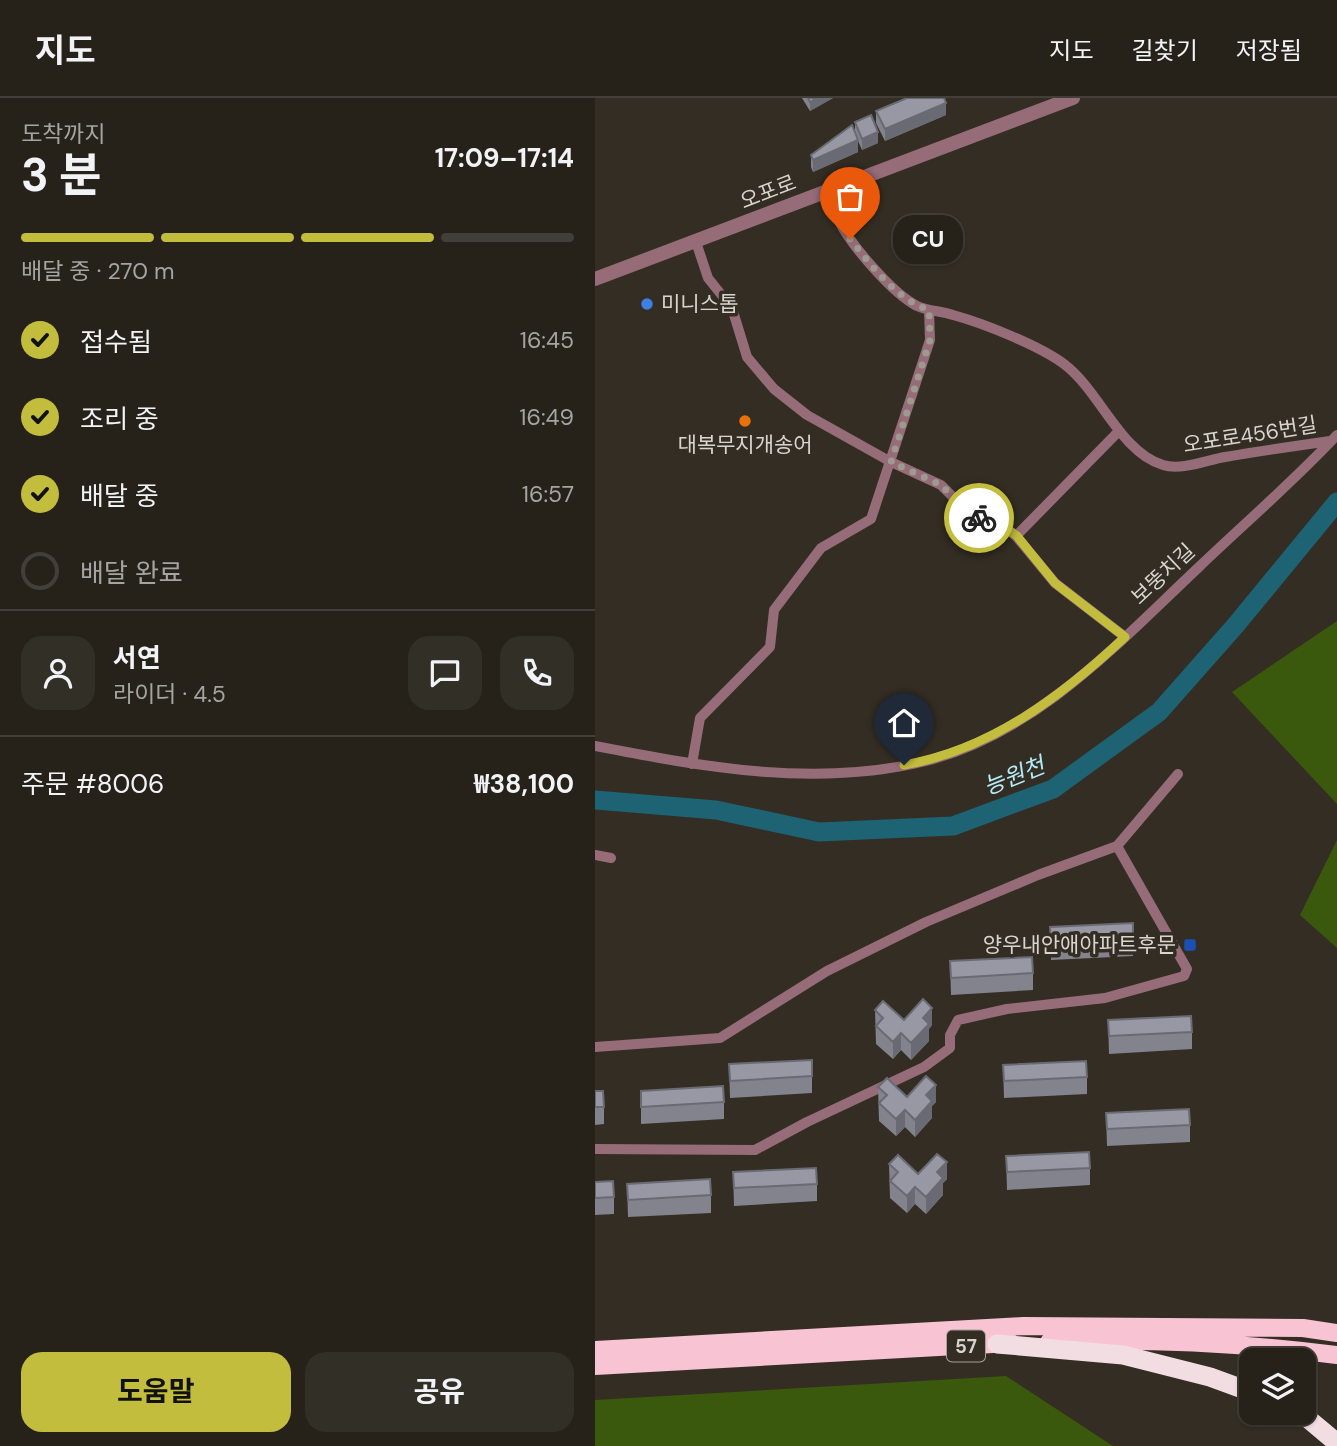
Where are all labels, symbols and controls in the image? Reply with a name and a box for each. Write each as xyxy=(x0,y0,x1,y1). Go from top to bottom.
text: 지도 xyxy=(35,29,96,72)
text: 지도 xyxy=(1049,35,1094,66)
text: 길찾기 xyxy=(1132,35,1198,66)
text: 저장됨 xyxy=(1236,35,1302,66)
text: 도착까지 xyxy=(21,119,106,149)
text: 17:09–17:14 xyxy=(435,141,574,175)
text: 3 분 xyxy=(21,145,102,205)
pin xyxy=(820,167,880,239)
street label: 오포로 xyxy=(736,169,800,215)
icon: bag xyxy=(831,178,869,216)
callout: CU xyxy=(892,214,962,264)
text: CU xyxy=(912,224,944,254)
text: 배달 중 · 270 m xyxy=(21,256,175,286)
place label: 미니스톱 xyxy=(661,290,738,318)
marker: 미니스톱 xyxy=(639,296,655,312)
icon: check xyxy=(21,321,59,359)
text: 접수됨 xyxy=(80,325,152,359)
text: 16:45 xyxy=(520,325,574,355)
icon: check xyxy=(21,398,59,436)
text: 조리 중 xyxy=(80,402,159,436)
text: 16:49 xyxy=(519,402,574,432)
street label: 오포로456번길 xyxy=(1181,411,1319,459)
marker: 대복무지개송어 xyxy=(737,413,753,429)
place label: 대복무지개송어 xyxy=(677,431,813,459)
icon: check xyxy=(21,475,59,513)
text: 배달 중 xyxy=(80,479,159,513)
text: 16:57 xyxy=(522,479,574,509)
courier xyxy=(944,483,1014,553)
icon: bike xyxy=(960,499,998,537)
street label: 보뚱치길 xyxy=(1125,537,1201,611)
text: 배달 완료 xyxy=(80,556,183,590)
button: person xyxy=(21,636,95,710)
button: chat xyxy=(408,636,482,710)
button: phone xyxy=(500,636,574,710)
text: 서연 xyxy=(113,641,161,675)
text: 라이더 · 4.5 xyxy=(113,679,226,709)
pin xyxy=(874,693,934,765)
icon: home xyxy=(885,704,923,742)
water label: 능원천 xyxy=(979,749,1052,802)
text: 주문 #8006 xyxy=(21,767,164,801)
text: ₩38,100 xyxy=(474,767,574,801)
place label: 양우내안애아파트후문 xyxy=(983,931,1176,959)
marker: 양우내안애아파트후문 xyxy=(1182,937,1198,953)
road number: 57 xyxy=(947,1330,985,1362)
map controls xyxy=(1239,1348,1316,1425)
button: layers xyxy=(1239,1348,1316,1425)
button: 도움말 xyxy=(21,1352,291,1432)
button: 공유 xyxy=(305,1352,574,1432)

